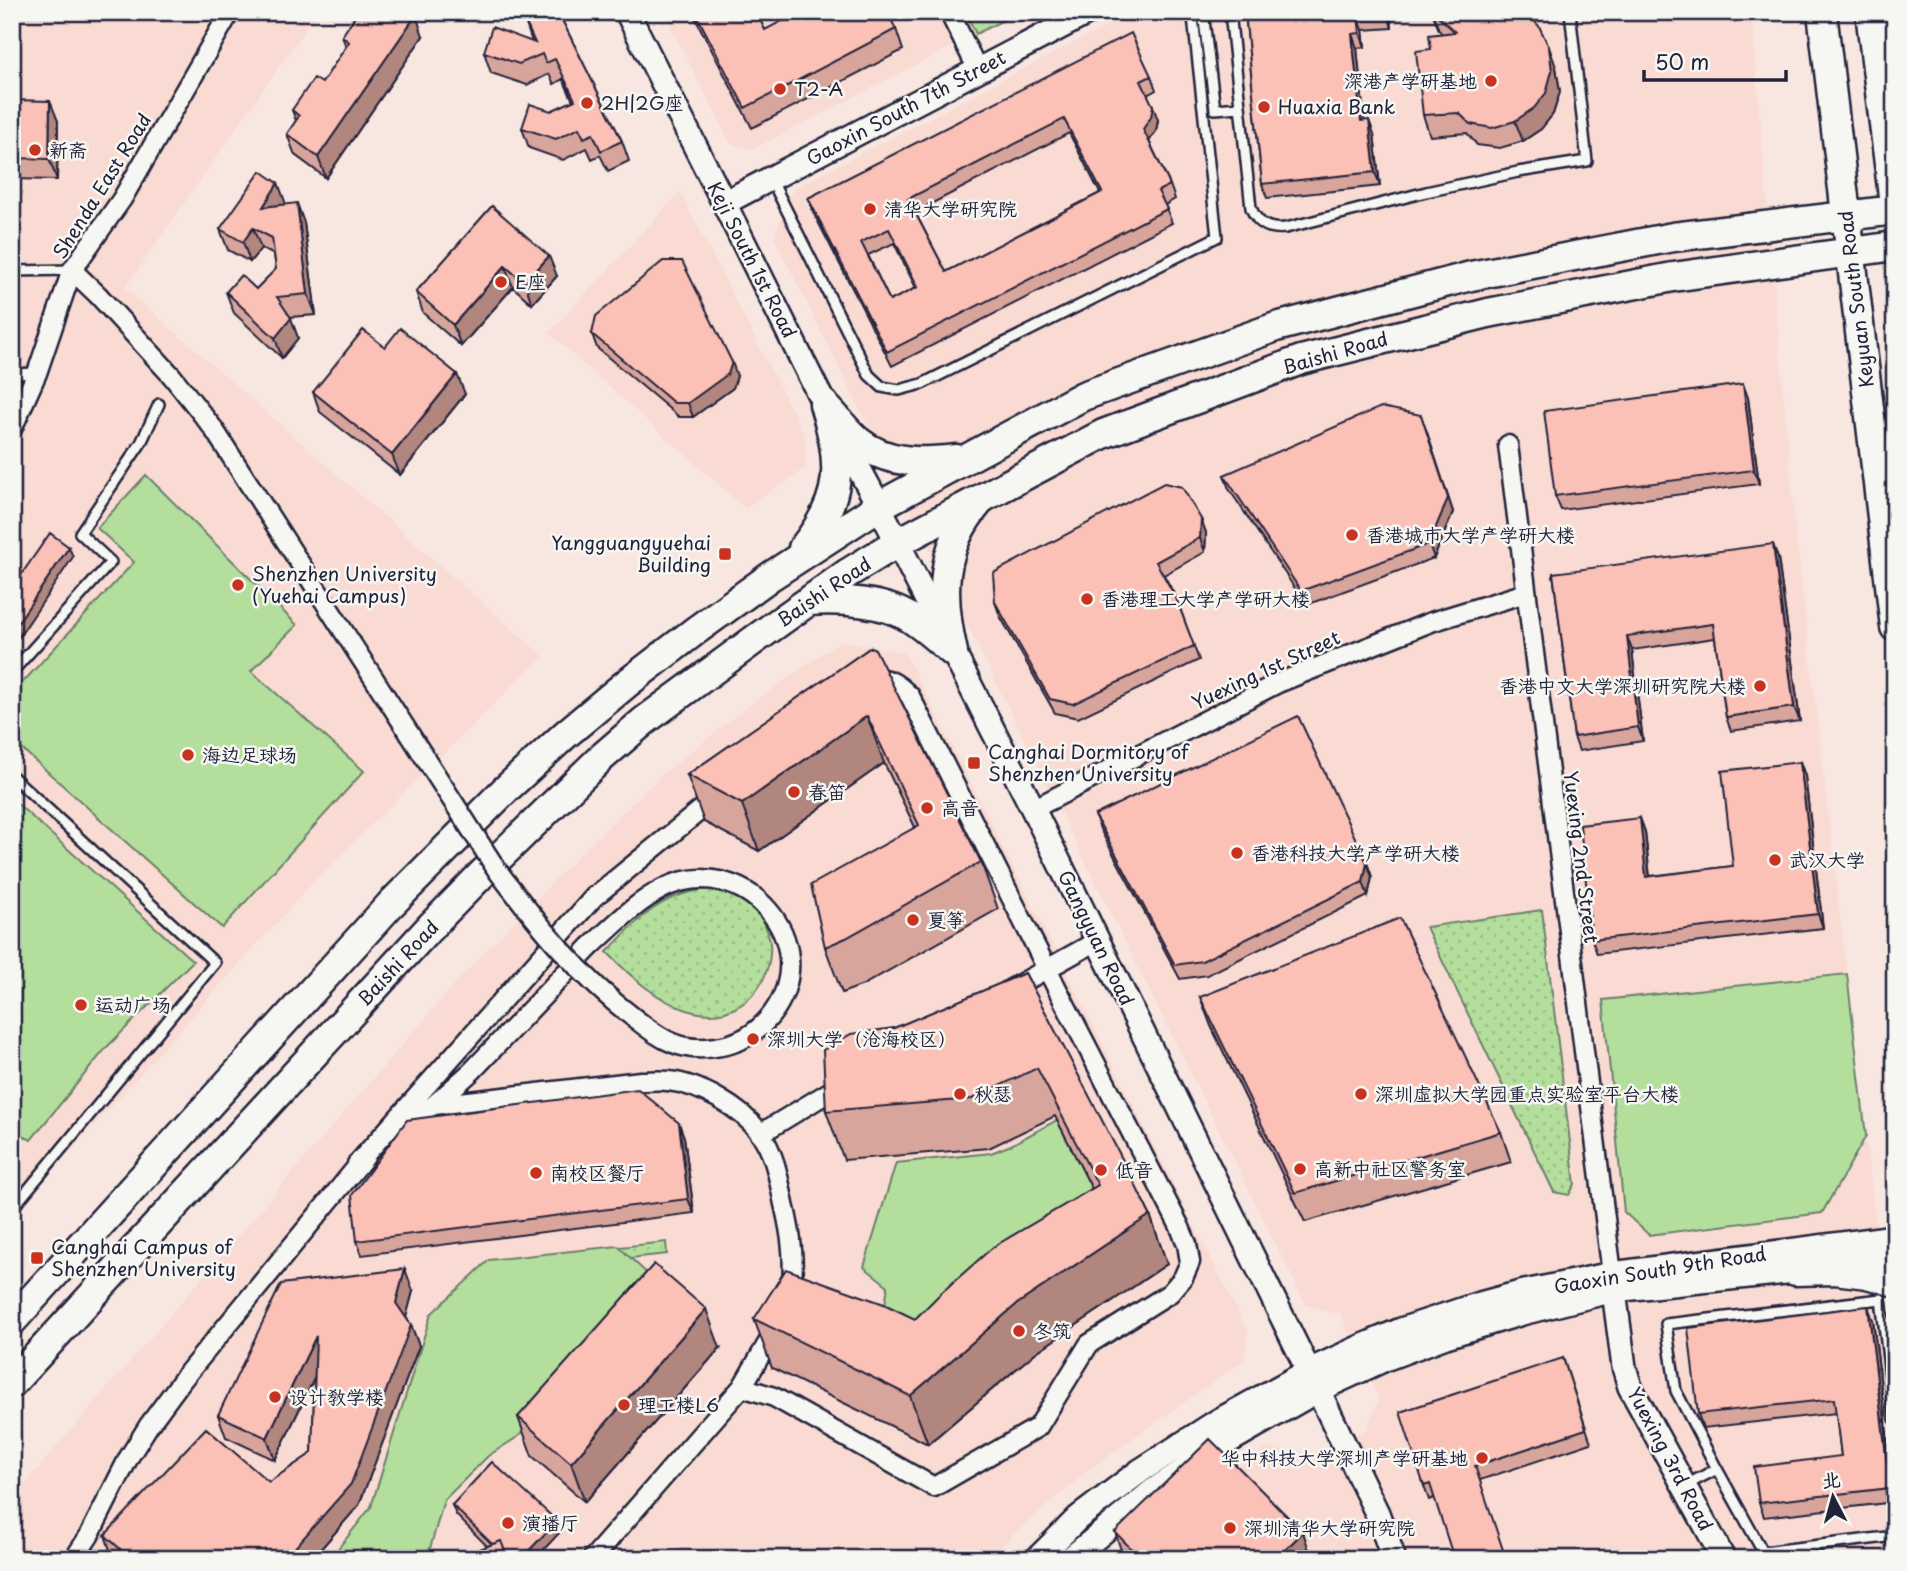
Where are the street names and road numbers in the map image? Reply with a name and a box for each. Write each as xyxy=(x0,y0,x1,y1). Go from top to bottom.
street label: Gaoxin South 7th Street xyxy=(801,43,1010,172)
street label: Shenda East Road xyxy=(45,107,157,264)
street label: Keji South 1st Road xyxy=(701,177,804,342)
street label: Keyuan South Road xyxy=(1830,209,1880,389)
street label: Baishi Road xyxy=(1279,324,1391,380)
street label: Baishi Road xyxy=(771,549,876,633)
street label: Yuexing 1st Street xyxy=(1187,622,1345,716)
street label: Yuexing 2nd Street xyxy=(1558,769,1606,945)
street label: Gangyuan Road xyxy=(1052,865,1142,1010)
street label: Baishi Road xyxy=(350,913,444,1012)
street label: Gaoxin South 9th Road xyxy=(1552,1238,1768,1300)
street label: Yuexing 3rd Road xyxy=(1621,1382,1721,1535)

